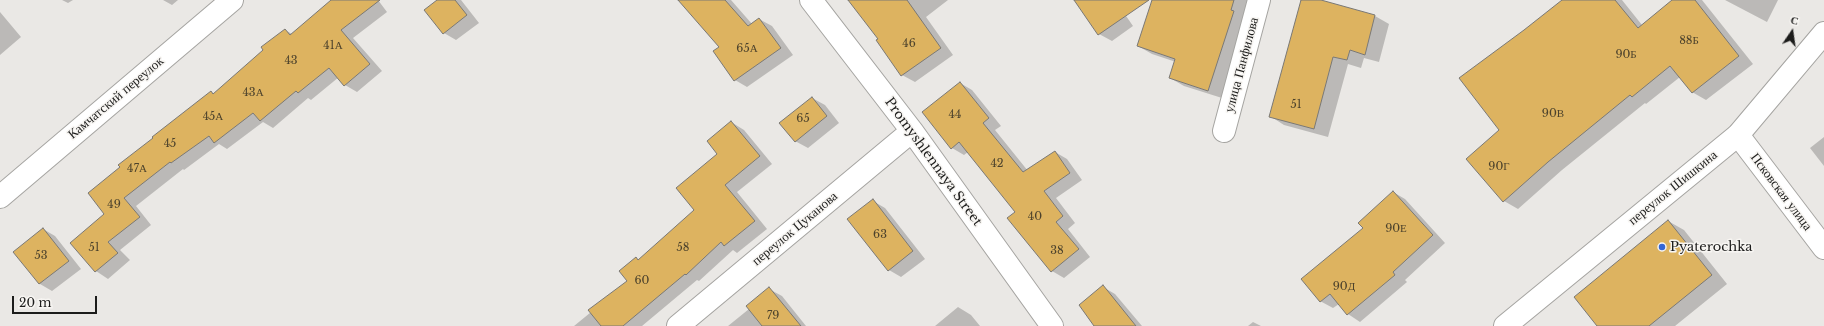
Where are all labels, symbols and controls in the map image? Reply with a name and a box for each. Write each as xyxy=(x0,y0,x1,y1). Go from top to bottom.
north arrow xyxy=(1772,12,1812,52)
text: С xyxy=(1789,13,1800,28)
street label: улица Панфилова xyxy=(1222,16,1262,114)
house number: 88Б xyxy=(1679,34,1699,48)
house number: 46 xyxy=(902,37,916,51)
house number: 41А xyxy=(323,39,343,53)
house number: 65А xyxy=(736,42,758,56)
house number: 90Б xyxy=(1615,48,1637,62)
street label: Камчатский переулок xyxy=(65,53,167,143)
house number: 43 xyxy=(284,54,298,68)
house number: 43А xyxy=(242,86,264,100)
street label: Promyshlennaya Street xyxy=(881,95,985,229)
house number: 51 xyxy=(1290,98,1302,112)
house number: 90В xyxy=(1542,107,1564,121)
house number: 44 xyxy=(949,108,961,122)
house number: 45А xyxy=(203,110,223,124)
house number: 65 xyxy=(796,112,810,126)
house number: 45 xyxy=(164,137,176,151)
street label: переулок Шишкина xyxy=(1625,147,1721,229)
street label: Псковская улица xyxy=(1747,150,1815,234)
house number: 42 xyxy=(990,157,1004,171)
house number: 90Г xyxy=(1488,160,1510,174)
house number: 47А xyxy=(127,162,147,176)
street label: переулок Цуканова xyxy=(749,189,841,269)
house number: 49 xyxy=(107,198,121,212)
house number: 40 xyxy=(1028,210,1042,224)
house number: 90Е xyxy=(1385,222,1407,236)
house number: 63 xyxy=(873,228,887,242)
place label: Pyaterochka xyxy=(1670,239,1752,255)
house number: 51 xyxy=(88,241,100,255)
house number: 58 xyxy=(677,241,689,255)
marker: Pyaterochka xyxy=(1657,242,1667,252)
house number: 38 xyxy=(1050,244,1064,258)
house number: 53 xyxy=(34,249,48,263)
house number: 60 xyxy=(635,274,649,288)
house number: 90Д xyxy=(1333,280,1355,294)
scale bar xyxy=(14,288,99,314)
text: 20 m xyxy=(19,295,51,310)
house number: 79 xyxy=(767,309,779,323)

